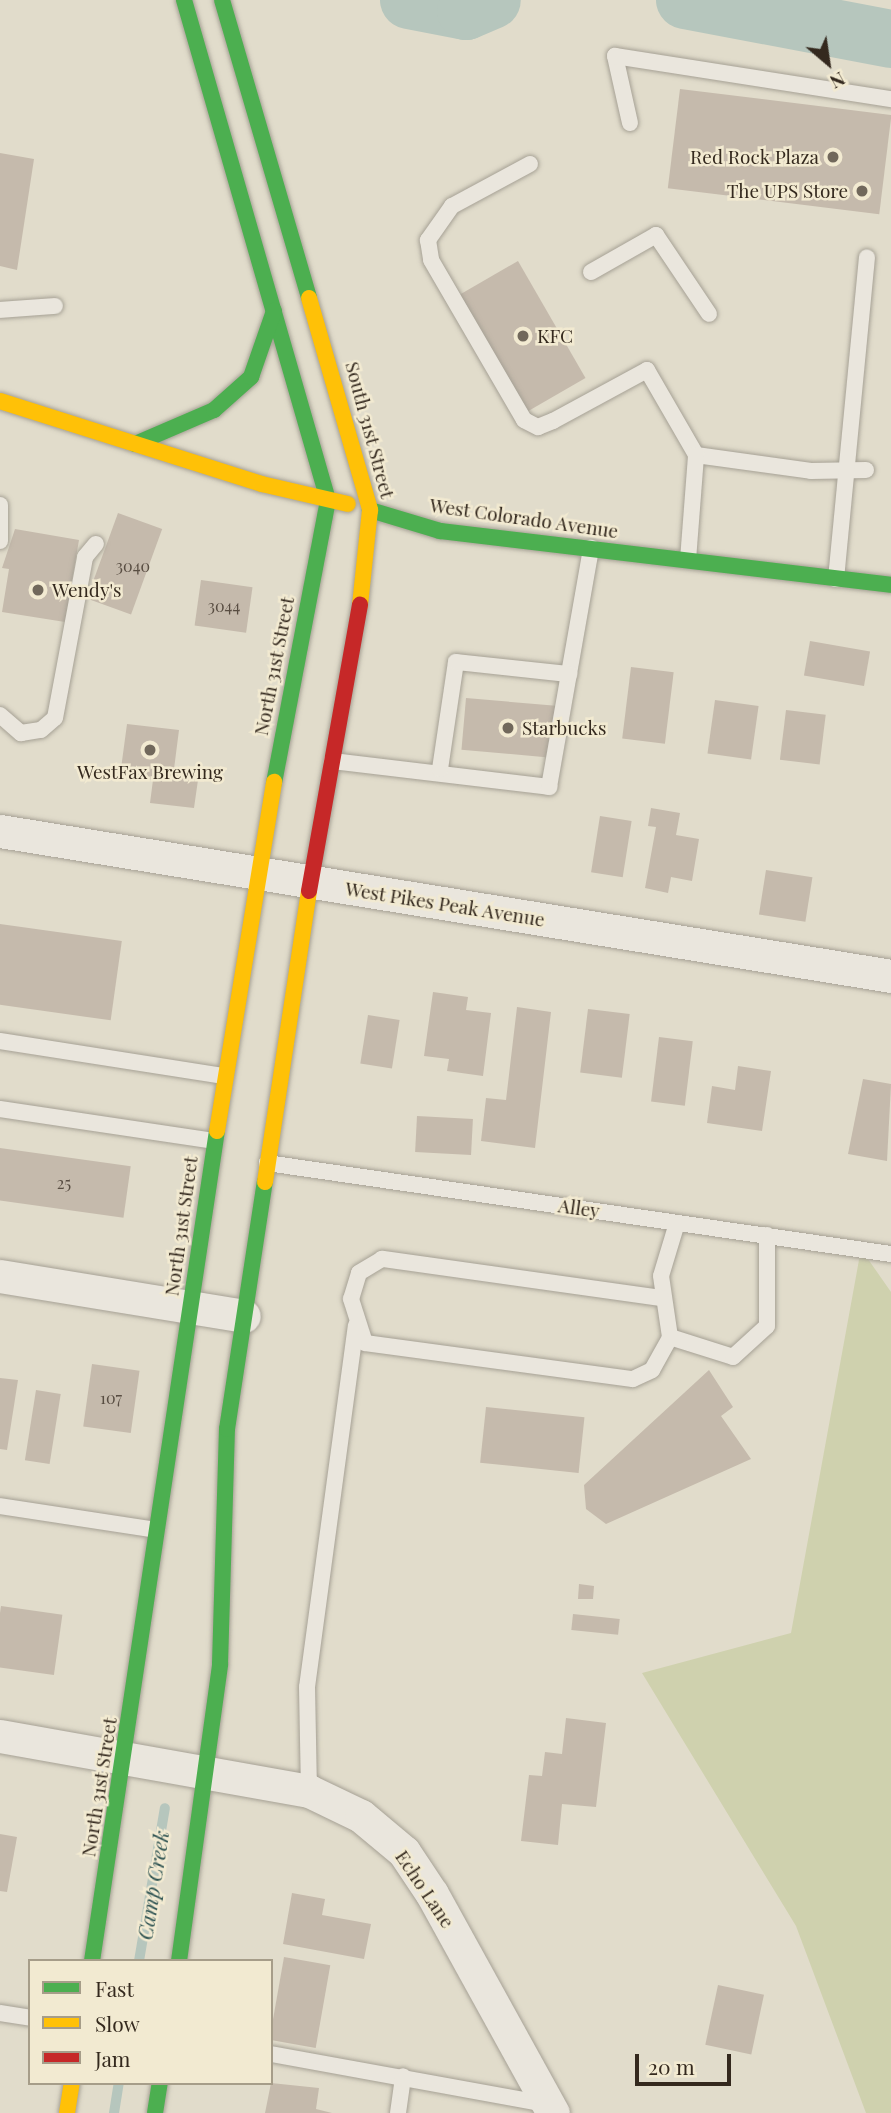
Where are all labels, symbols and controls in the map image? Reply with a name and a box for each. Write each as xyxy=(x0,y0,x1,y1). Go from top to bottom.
north arrow xyxy=(793,28,863,98)
text: N xyxy=(826,67,850,96)
place label: Red Rock Plaza xyxy=(690,146,819,168)
marker: Red Rock Plaza xyxy=(825,149,841,165)
place label: The UPS Store xyxy=(727,180,848,202)
marker: The UPS Store xyxy=(854,183,870,199)
place label: KFC xyxy=(537,325,573,347)
marker: KFC xyxy=(515,328,531,344)
street label: South 31st Street xyxy=(341,359,399,501)
street label: West Colorado Avenue xyxy=(428,493,620,543)
house number: 3040 xyxy=(116,556,150,576)
place label: Wendy's xyxy=(52,579,122,601)
marker: Wendy's xyxy=(30,582,46,598)
street label: North 31st Street xyxy=(249,595,299,737)
house number: 3044 xyxy=(208,596,240,616)
place label: Starbucks xyxy=(522,717,606,739)
marker: Starbucks xyxy=(500,720,516,736)
marker: WestFax Brewing xyxy=(142,742,158,758)
place label: WestFax Brewing xyxy=(77,761,223,783)
street label: West Pikes Peak Avenue xyxy=(343,877,547,931)
street label: North 31st Street xyxy=(160,1155,202,1297)
house number: 25 xyxy=(57,1173,71,1193)
street label: Alley xyxy=(557,1194,601,1222)
house number: 107 xyxy=(100,1388,122,1408)
street label: North 31st Street xyxy=(77,1716,121,1858)
water label: Camp Creek xyxy=(131,1829,173,1941)
street label: Echo Lane xyxy=(391,1846,459,1932)
legend xyxy=(28,1959,273,2085)
text: Fast xyxy=(95,1974,134,2002)
text: Slow xyxy=(95,2009,140,2037)
scale bar xyxy=(639,2039,735,2084)
text: Jam xyxy=(95,2044,131,2072)
text: 20 m xyxy=(648,2052,695,2080)

